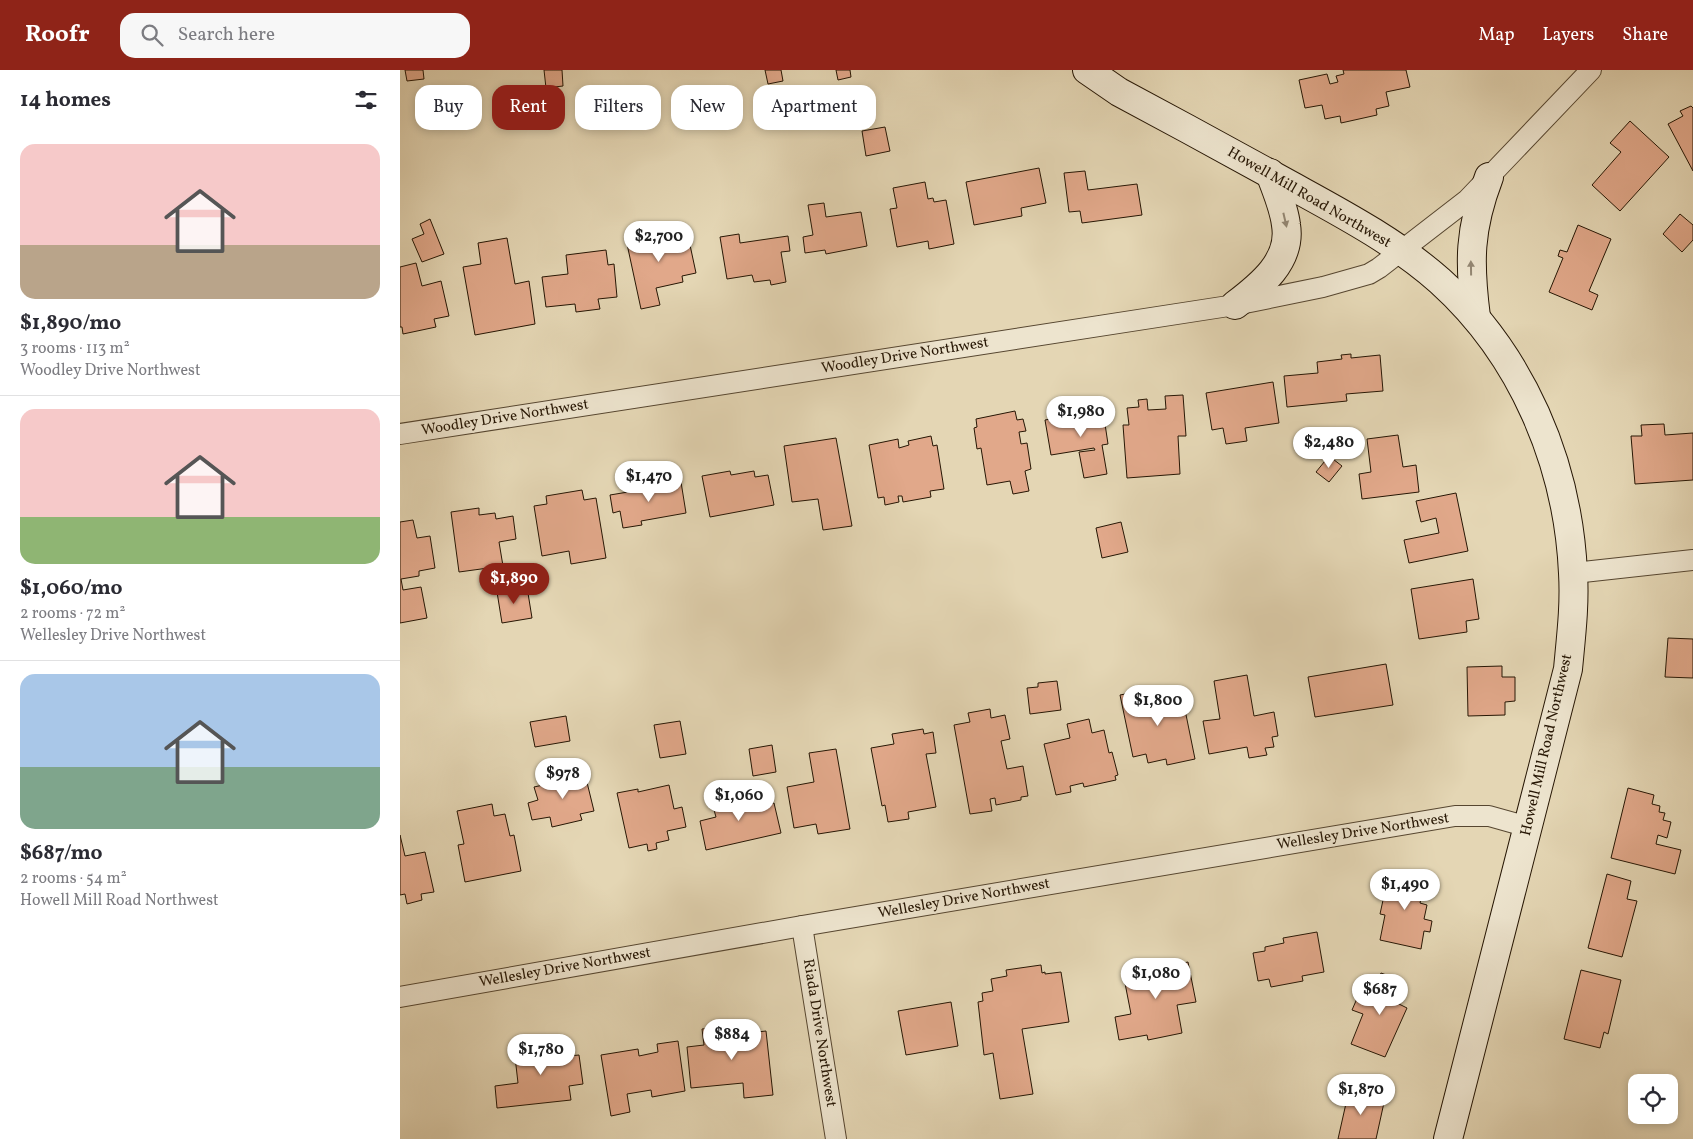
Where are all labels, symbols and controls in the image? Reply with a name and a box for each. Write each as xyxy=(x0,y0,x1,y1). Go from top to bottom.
search box xyxy=(120,13,470,58)
text: Roofr xyxy=(25,18,90,52)
icon: search xyxy=(138,21,166,49)
text: Search here xyxy=(178,22,275,48)
text: Map xyxy=(1478,23,1514,48)
text: Layers xyxy=(1542,23,1594,48)
text: Share xyxy=(1622,23,1668,48)
chip: Buy xyxy=(415,85,482,130)
chip: Rent xyxy=(492,85,565,130)
chip: Filters xyxy=(575,85,661,130)
chip: New xyxy=(671,85,743,130)
chip: Apartment xyxy=(753,85,876,130)
text: 14 homes xyxy=(20,86,111,115)
icon: filters xyxy=(352,86,380,114)
street label: Howell Mill Road Northwest xyxy=(1223,142,1395,254)
icon: home xyxy=(155,176,245,266)
one-way arrow xyxy=(1281,212,1289,227)
pin: $2,700 xyxy=(618,220,700,263)
text: $2,700 xyxy=(635,226,683,248)
one-way arrow xyxy=(1467,260,1475,276)
text: $1,890/mo xyxy=(20,309,121,338)
street label: Woodley Drive Northwest xyxy=(820,332,990,380)
text: 3 rooms · 113 m² xyxy=(20,338,130,360)
text: Woodley Drive Northwest xyxy=(20,360,201,382)
street label: Woodley Drive Northwest xyxy=(420,394,590,442)
pin: $1,980 xyxy=(1040,396,1122,438)
text: $1,980 xyxy=(1057,401,1105,423)
pin: $2,480 xyxy=(1288,426,1370,469)
text: $2,480 xyxy=(1304,432,1354,454)
icon: home xyxy=(155,442,245,532)
pin: $1,470 xyxy=(608,460,690,503)
text: $1,470 xyxy=(626,466,672,488)
pin: $1,890 xyxy=(473,562,555,605)
text: $1,890 xyxy=(490,568,538,590)
text: $1,060/mo xyxy=(20,574,123,603)
text: 2 rooms · 72 m² xyxy=(20,603,125,625)
text: Wellesley Drive Northwest xyxy=(20,625,206,647)
street label: Howell Mill Road Northwest xyxy=(1516,652,1578,838)
pin: $1,800 xyxy=(1117,684,1199,727)
text: $1,800 xyxy=(1134,690,1182,712)
icon: home xyxy=(155,707,245,797)
pin: $978 xyxy=(533,758,593,800)
text: $978 xyxy=(546,763,580,785)
pin: $1,060 xyxy=(698,780,780,822)
text: $1,060 xyxy=(715,785,763,807)
street label: Wellesley Drive Northwest xyxy=(1275,808,1451,856)
text: $687/mo xyxy=(20,839,102,868)
text: 2 rooms · 54 m² xyxy=(20,868,127,890)
pin: $1,490 xyxy=(1364,868,1446,911)
street label: Wellesley Drive Northwest xyxy=(876,874,1052,924)
text: $1,490 xyxy=(1381,874,1429,896)
text: Howell Mill Road Northwest xyxy=(20,890,219,912)
street label: Wellesley Drive Northwest xyxy=(477,943,653,993)
street label: Riada Drive Northwest xyxy=(797,957,841,1109)
pin: $1,080 xyxy=(1115,958,1197,1000)
text: $1,080 xyxy=(1132,963,1180,985)
pin: $687 xyxy=(1350,974,1410,1016)
text: $687 xyxy=(1363,979,1397,1001)
pin: $884 xyxy=(702,1018,762,1061)
text: $884 xyxy=(714,1024,750,1046)
pin: $1,780 xyxy=(500,1034,582,1076)
text: $1,780 xyxy=(518,1039,564,1061)
pin: $1,870 xyxy=(1320,1074,1402,1116)
map controls xyxy=(1628,1074,1678,1124)
button: locate xyxy=(1628,1074,1678,1124)
text: $1,870 xyxy=(1338,1079,1384,1101)

